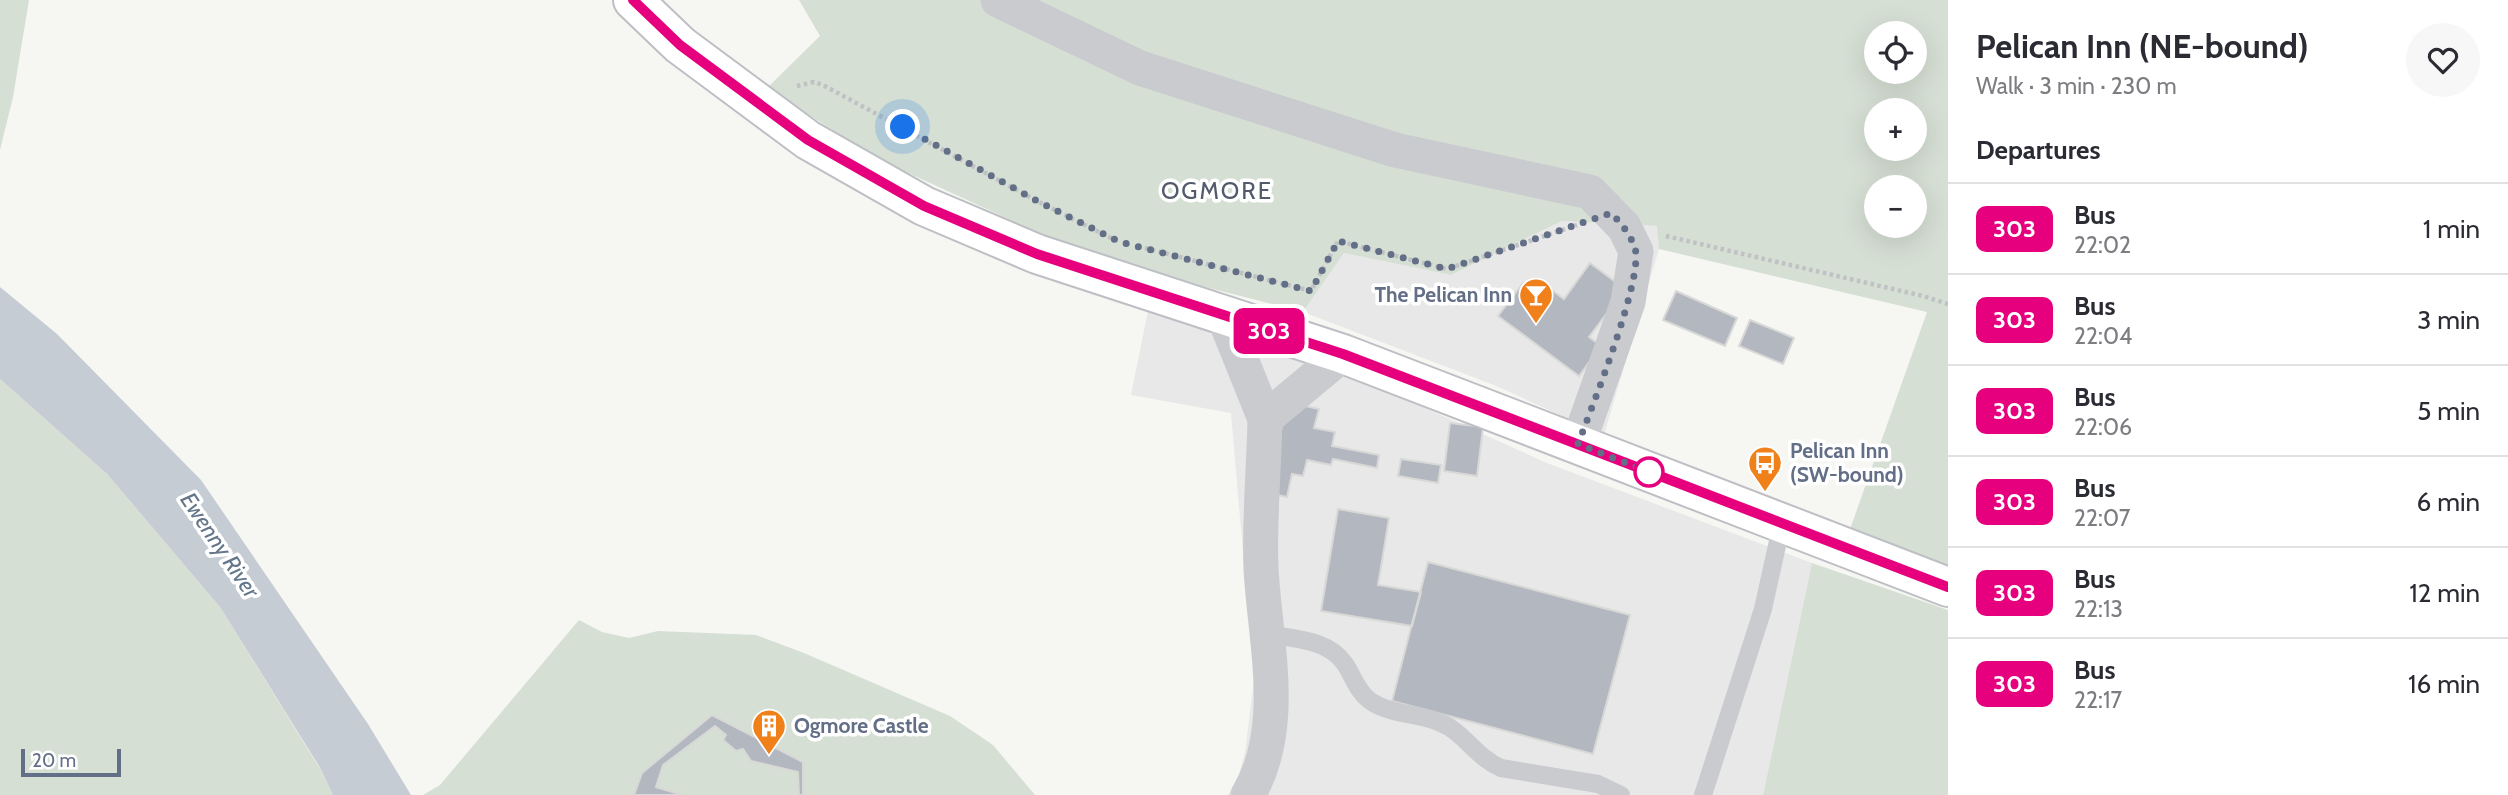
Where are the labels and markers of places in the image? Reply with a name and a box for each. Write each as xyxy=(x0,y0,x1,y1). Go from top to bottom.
bar icon: The Pelican Inn xyxy=(1517,276,1555,325)
place label: The Pelican Inn xyxy=(1374,282,1512,307)
place label: Pelican Inn (SW-bound) xyxy=(1790,438,1904,487)
bus stop icon: Pelican Inn (SW-bound) xyxy=(1746,444,1784,493)
unlabelled marker xyxy=(1634,457,1664,487)
building icon: Ogmore Castle xyxy=(750,707,788,756)
place label: Ogmore Castle xyxy=(794,713,929,738)

